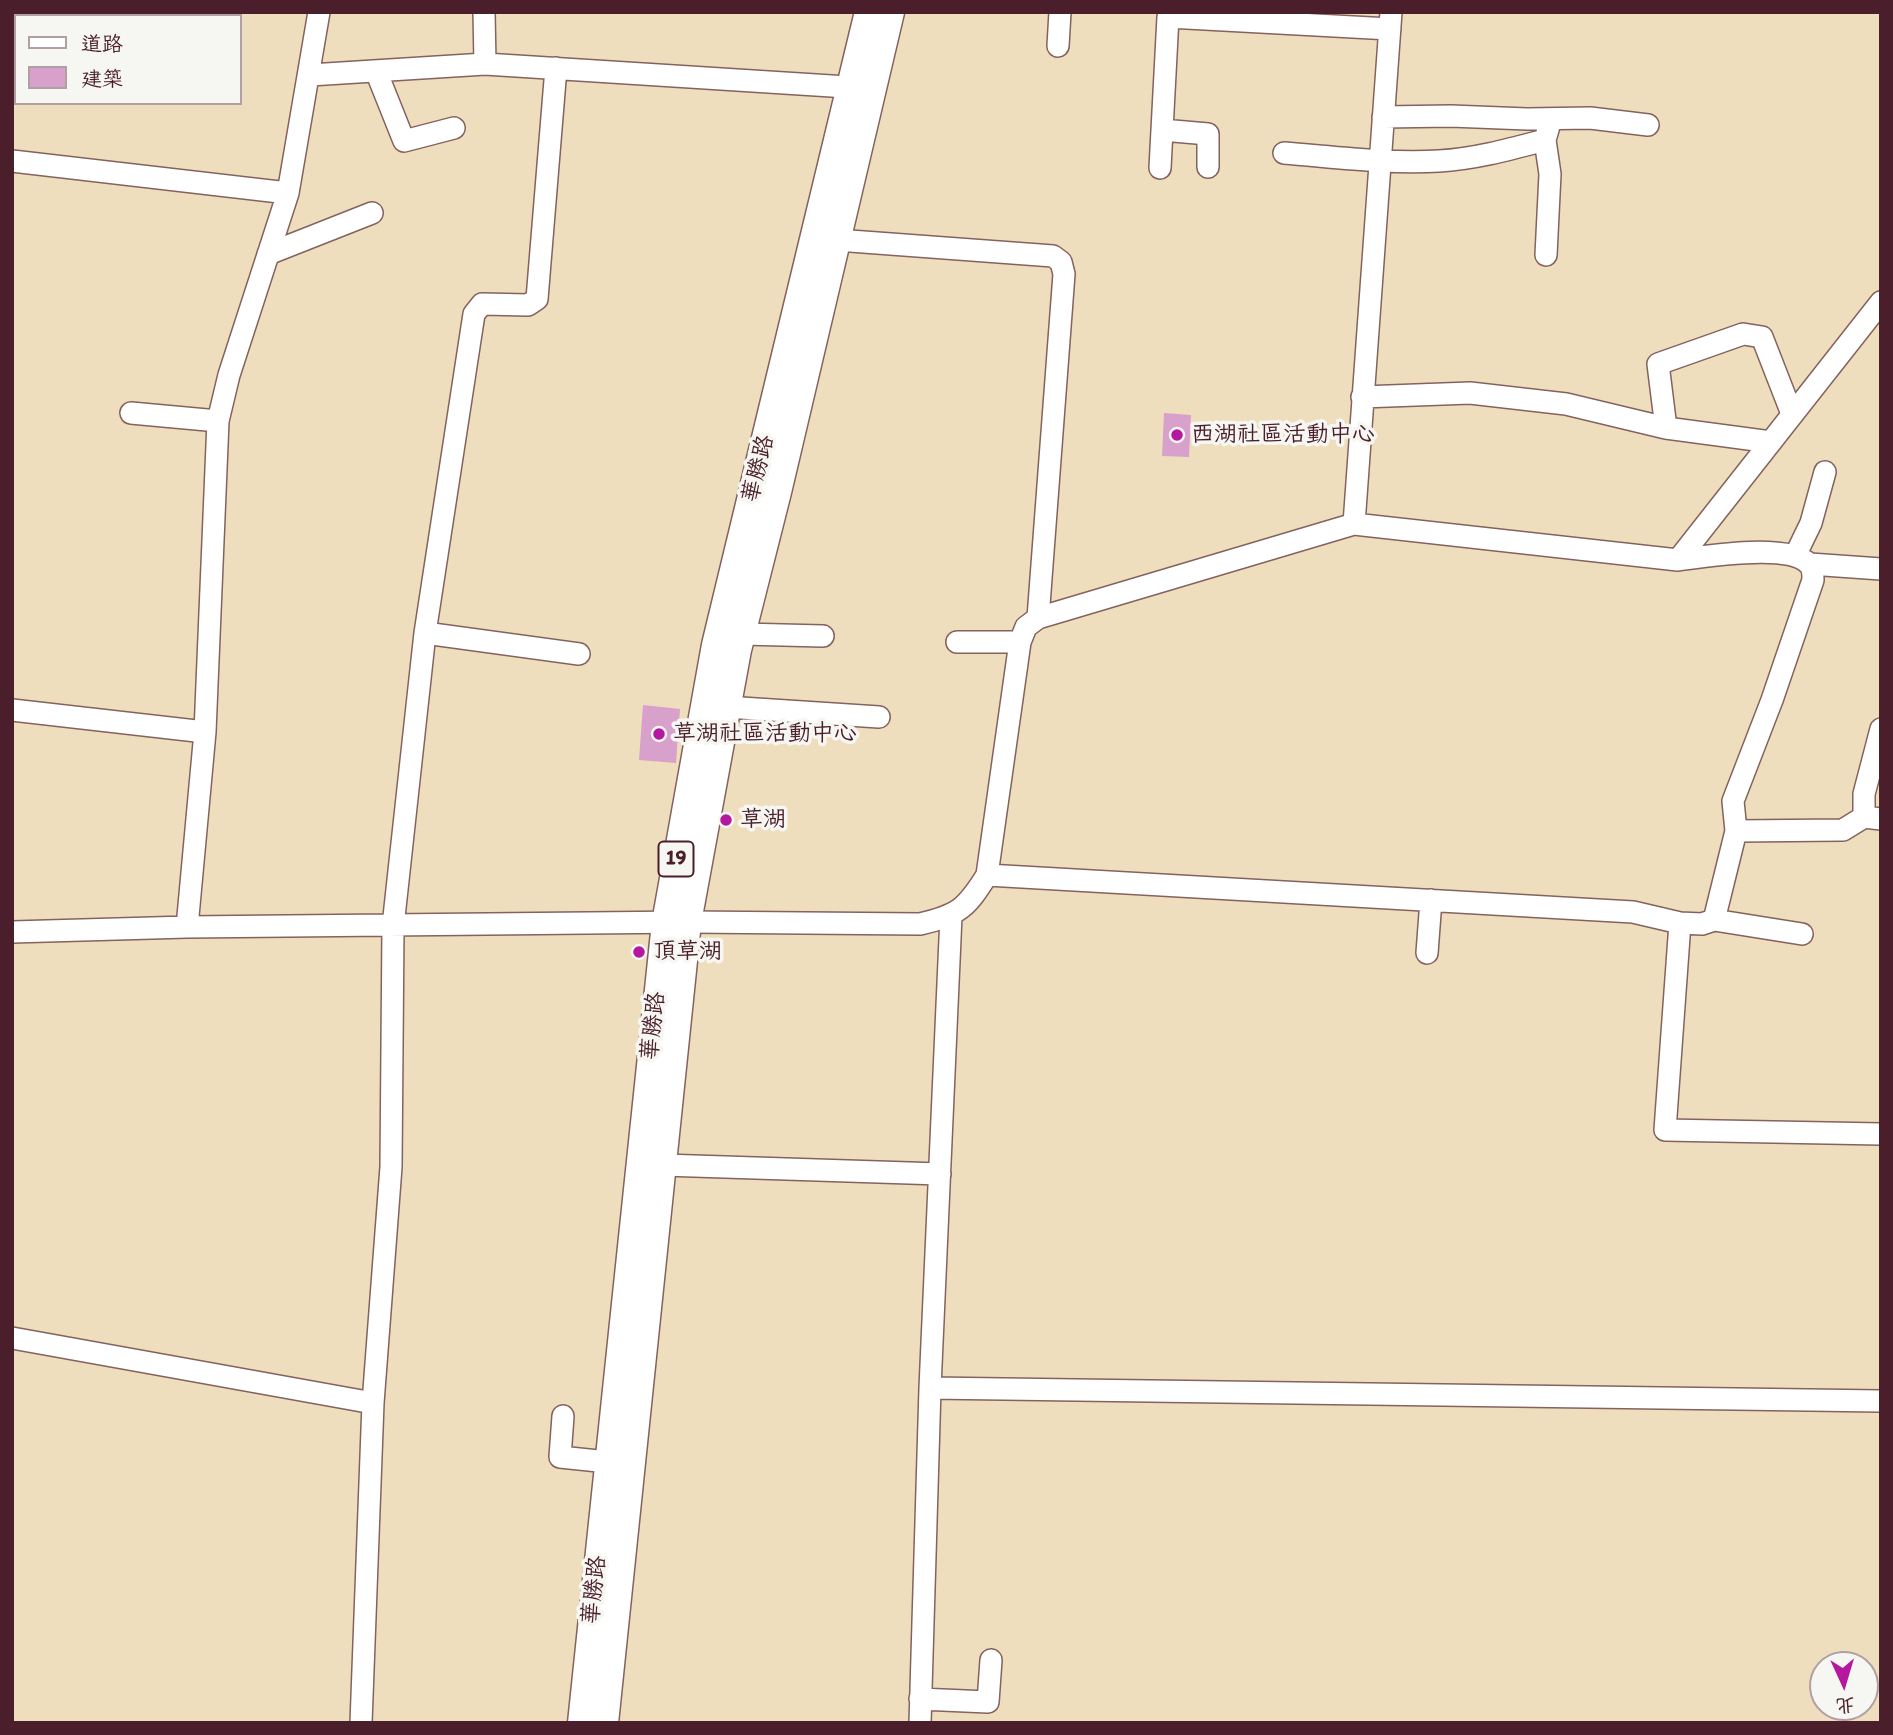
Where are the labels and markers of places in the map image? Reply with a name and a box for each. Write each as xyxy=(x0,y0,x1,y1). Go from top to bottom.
place label: 西湖社區活動中心 xyxy=(1191,421,1375,449)
marker: 西湖社區活動中心 xyxy=(1169,427,1185,443)
place label: 草湖社區活動中心 xyxy=(673,720,857,748)
marker: 草湖社區活動中心 xyxy=(651,726,667,742)
place label: 草湖 xyxy=(740,806,786,834)
marker: 草湖 xyxy=(718,812,734,828)
place label: 頂草湖 xyxy=(653,938,722,966)
marker: 頂草湖 xyxy=(631,944,647,960)

